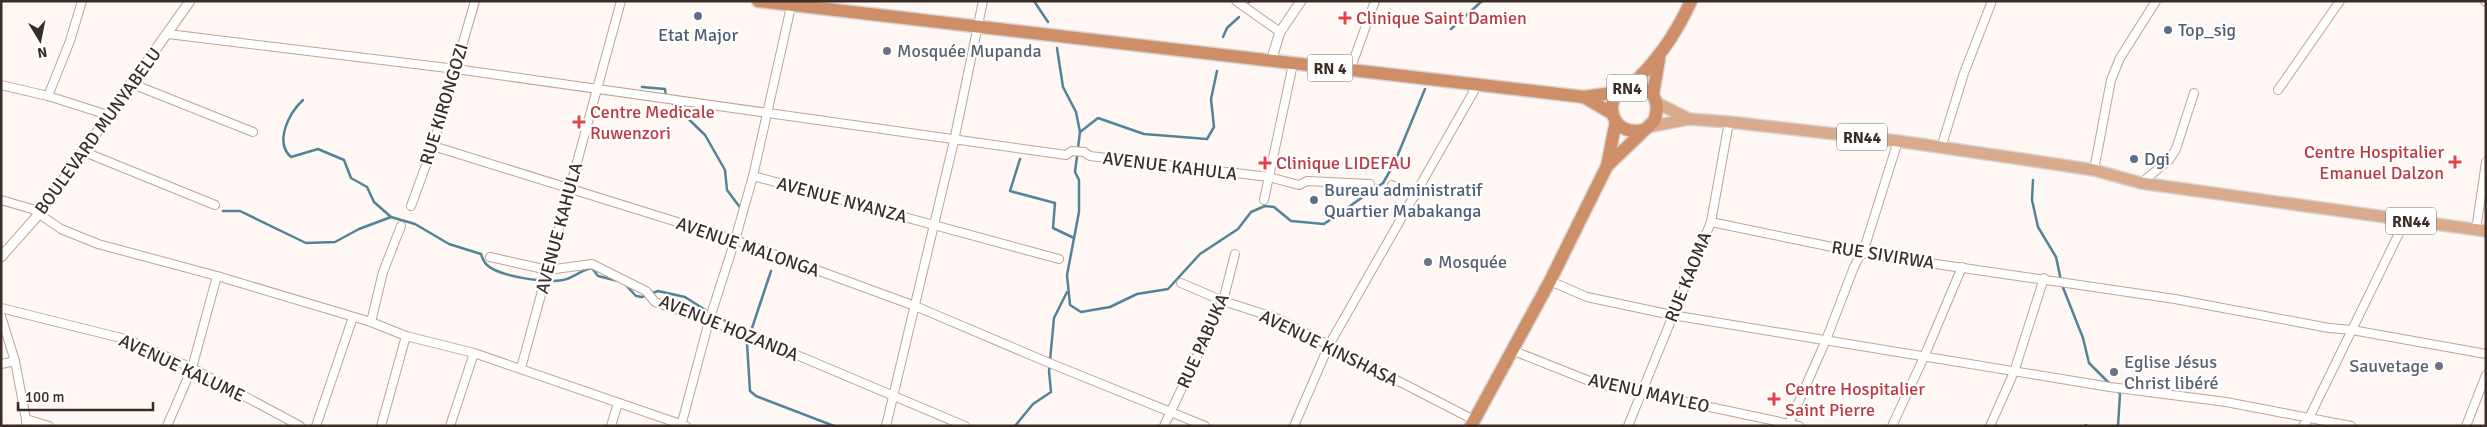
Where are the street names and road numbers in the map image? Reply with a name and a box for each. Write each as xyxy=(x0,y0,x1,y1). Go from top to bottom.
street label: RUE KIRONGOZI xyxy=(415,41,473,167)
street label: BOULEVARD MUNYABELU xyxy=(30,43,166,219)
road number: RN 4 xyxy=(1308,54,1352,82)
road number: RN4 xyxy=(1607,75,1647,102)
road number: RN44 xyxy=(1837,124,1887,150)
street label: AVENUE KAHULA xyxy=(1102,147,1238,185)
street label: AVENUE KAHULA xyxy=(531,160,587,296)
street label: AVENUE NYANZA xyxy=(775,172,909,228)
road number: RN44 xyxy=(2386,208,2436,235)
street label: AVENUE MALONGA xyxy=(673,212,823,282)
street label: RUE KAOMA xyxy=(1660,229,1716,325)
street label: RUE SIVIRWA xyxy=(1830,236,1936,274)
street label: AVENUE HOZANDA xyxy=(656,290,802,366)
street label: RUE PABUKA xyxy=(1172,290,1234,392)
street label: AVENUE KINSHASA xyxy=(1256,305,1402,391)
street label: AVENUE KALUME xyxy=(116,329,248,407)
street label: AVENU MAYLEO xyxy=(1586,368,1712,418)

